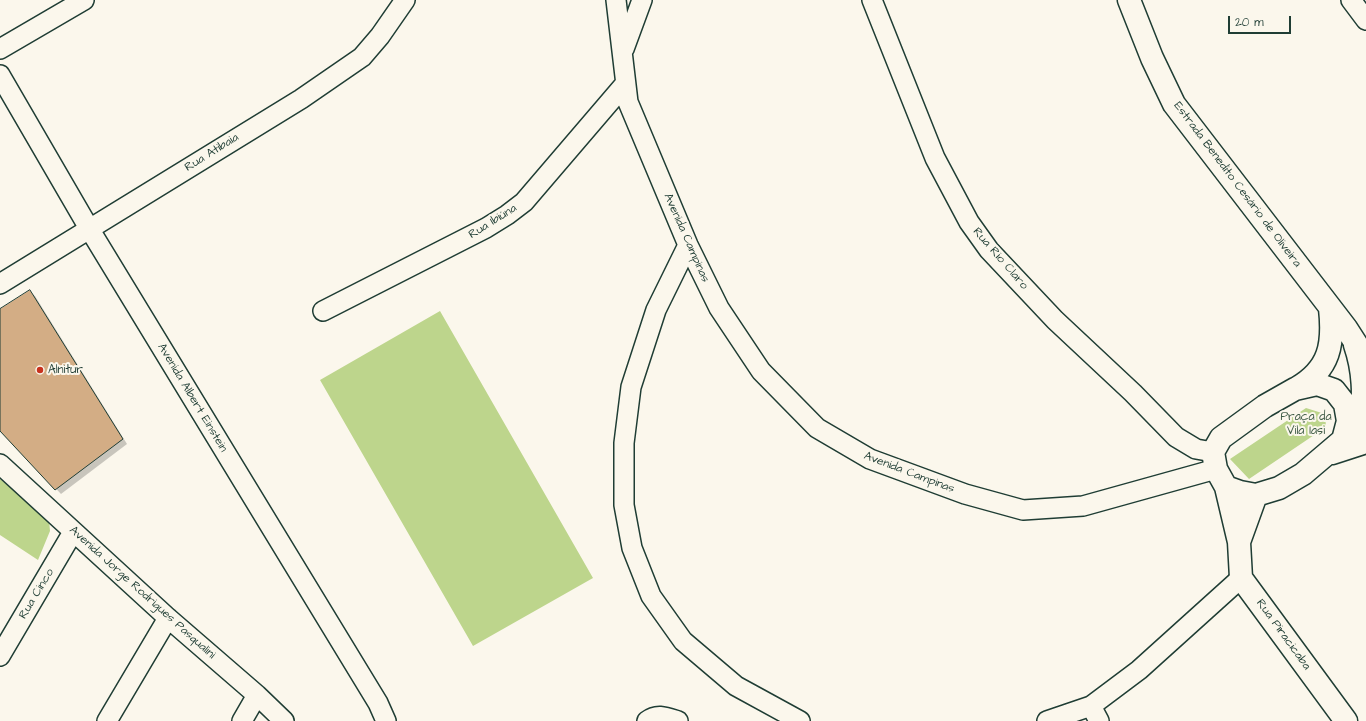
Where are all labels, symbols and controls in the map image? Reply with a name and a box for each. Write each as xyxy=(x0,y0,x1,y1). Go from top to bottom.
scale bar xyxy=(1230,8,1293,34)
text: 20 m xyxy=(1235,14,1264,31)
street label: Estrada Benedito Cesário de Oliveira xyxy=(1170,100,1304,270)
street label: Rua Atibaia xyxy=(182,131,242,175)
street label: Avenida Campinas xyxy=(660,191,712,285)
street label: Rua Ibiúna xyxy=(466,202,520,242)
street label: Rua Rio Claro xyxy=(969,225,1031,293)
street label: Avenida Albert Einstein xyxy=(154,341,230,455)
place label: Alnitur xyxy=(48,363,83,377)
marker: Alnitur xyxy=(35,365,45,375)
park label: Praça da Vila Iasi xyxy=(1280,410,1332,438)
street label: Avenida Campinas xyxy=(862,449,956,497)
street label: Avenida Jorge Rodrigues Pasqualini xyxy=(66,524,218,662)
street label: Rua Cinco xyxy=(16,566,58,622)
street label: Rua Piracicaba xyxy=(1253,597,1313,673)

